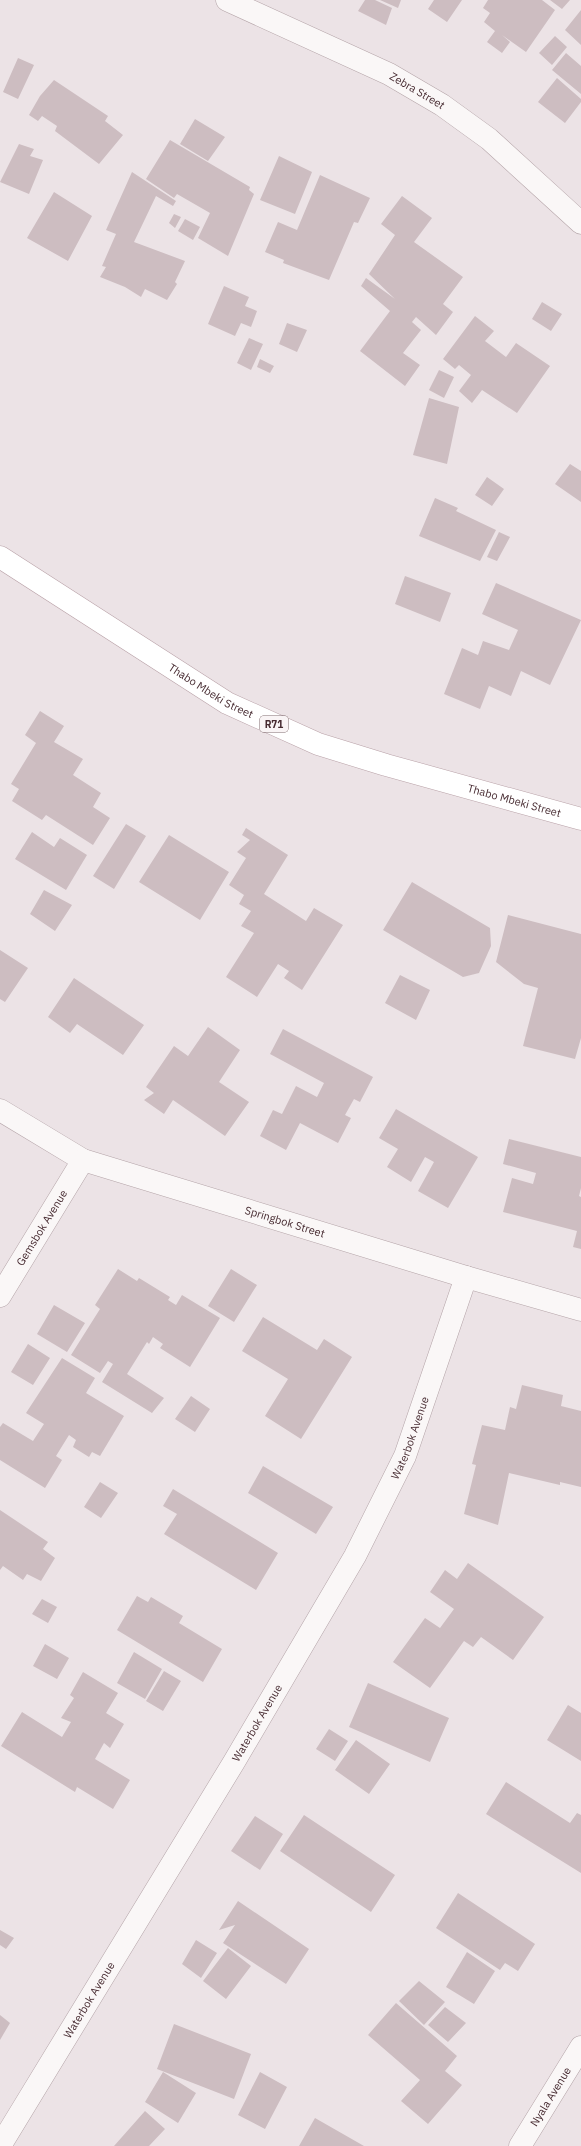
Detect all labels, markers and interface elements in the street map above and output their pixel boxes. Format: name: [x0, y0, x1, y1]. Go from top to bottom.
street label: Zebra Street: [387, 69, 448, 112]
street label: Thabo Mbeki Street: [166, 660, 256, 721]
road number: R71: [260, 716, 288, 732]
street label: Thabo Mbeki Street: [466, 781, 563, 820]
street label: Gemsbok Avenue: [13, 1187, 70, 1268]
street label: Springbok Street: [243, 1203, 327, 1241]
street label: Waterbok Avenue: [388, 1395, 432, 1482]
street label: Waterbok Avenue: [229, 1682, 285, 1764]
street label: Waterbok Avenue: [60, 1959, 118, 2041]
street label: Nyala Avenue: [527, 2064, 574, 2129]

